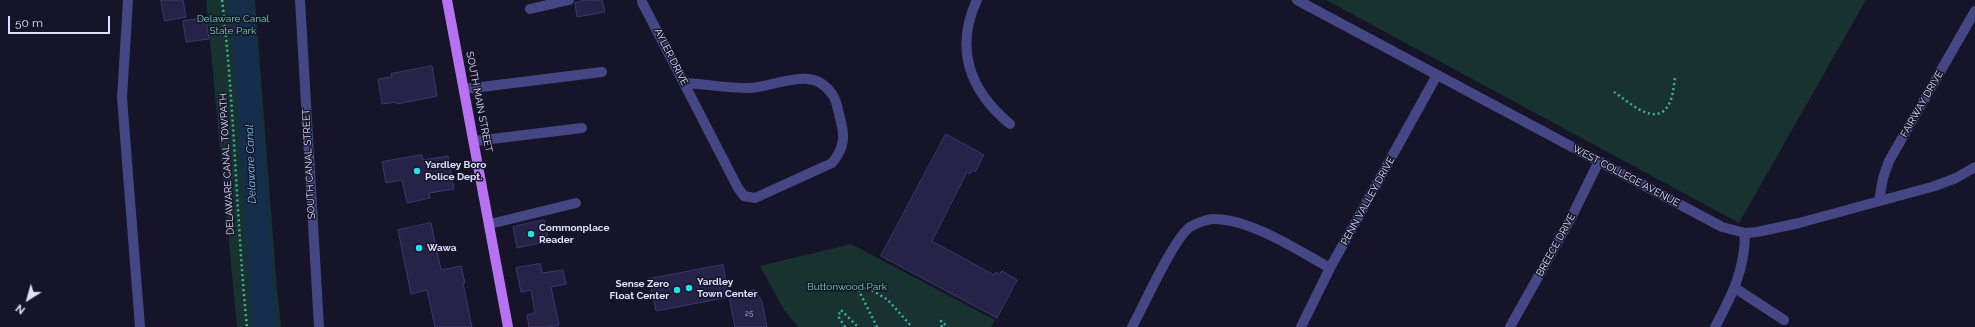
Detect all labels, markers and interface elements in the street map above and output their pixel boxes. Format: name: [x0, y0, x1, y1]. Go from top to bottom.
scale bar: [10, 8, 112, 34]
park label: Delaware Canal State Park: [197, 13, 269, 36]
text: 50 m: [15, 16, 43, 30]
street label: AYLER DRIVE: [651, 26, 691, 88]
street label: SOUTH MAIN STREET: [463, 51, 495, 153]
street label: FAIRWAY DRIVE: [1898, 69, 1946, 139]
street label: DELAWARE CANAL TOWPATH: [217, 93, 237, 235]
street label: SOUTH CANAL STREET: [300, 109, 318, 219]
water label: Delaware Canal: [243, 124, 259, 204]
street label: WEST COLLEGE AVENUE: [1571, 143, 1681, 209]
street label: PENN VALLEY DRIVE: [1339, 155, 1397, 247]
place label: Yardley Boro Police Dept.: [425, 159, 486, 182]
marker: Yardley Boro Police Dept.: [412, 166, 422, 176]
street label: BREECE DRIVE: [1534, 212, 1578, 278]
place label: Commonplace Reader: [539, 222, 609, 246]
marker: Commonplace Reader: [526, 229, 536, 239]
place label: Wawa: [427, 242, 456, 254]
marker: Wawa: [414, 243, 424, 253]
place label: Yardley Town Center: [697, 276, 757, 300]
place label: Sense Zero Float Center: [610, 278, 669, 302]
north arrow: [8, 279, 48, 319]
park label: Buttonwood Park: [807, 281, 887, 293]
marker: Yardley Town Center: [684, 283, 694, 293]
marker: Sense Zero Float Center: [672, 285, 682, 295]
text: N: [13, 301, 28, 317]
house number: 25: [745, 309, 753, 319]

